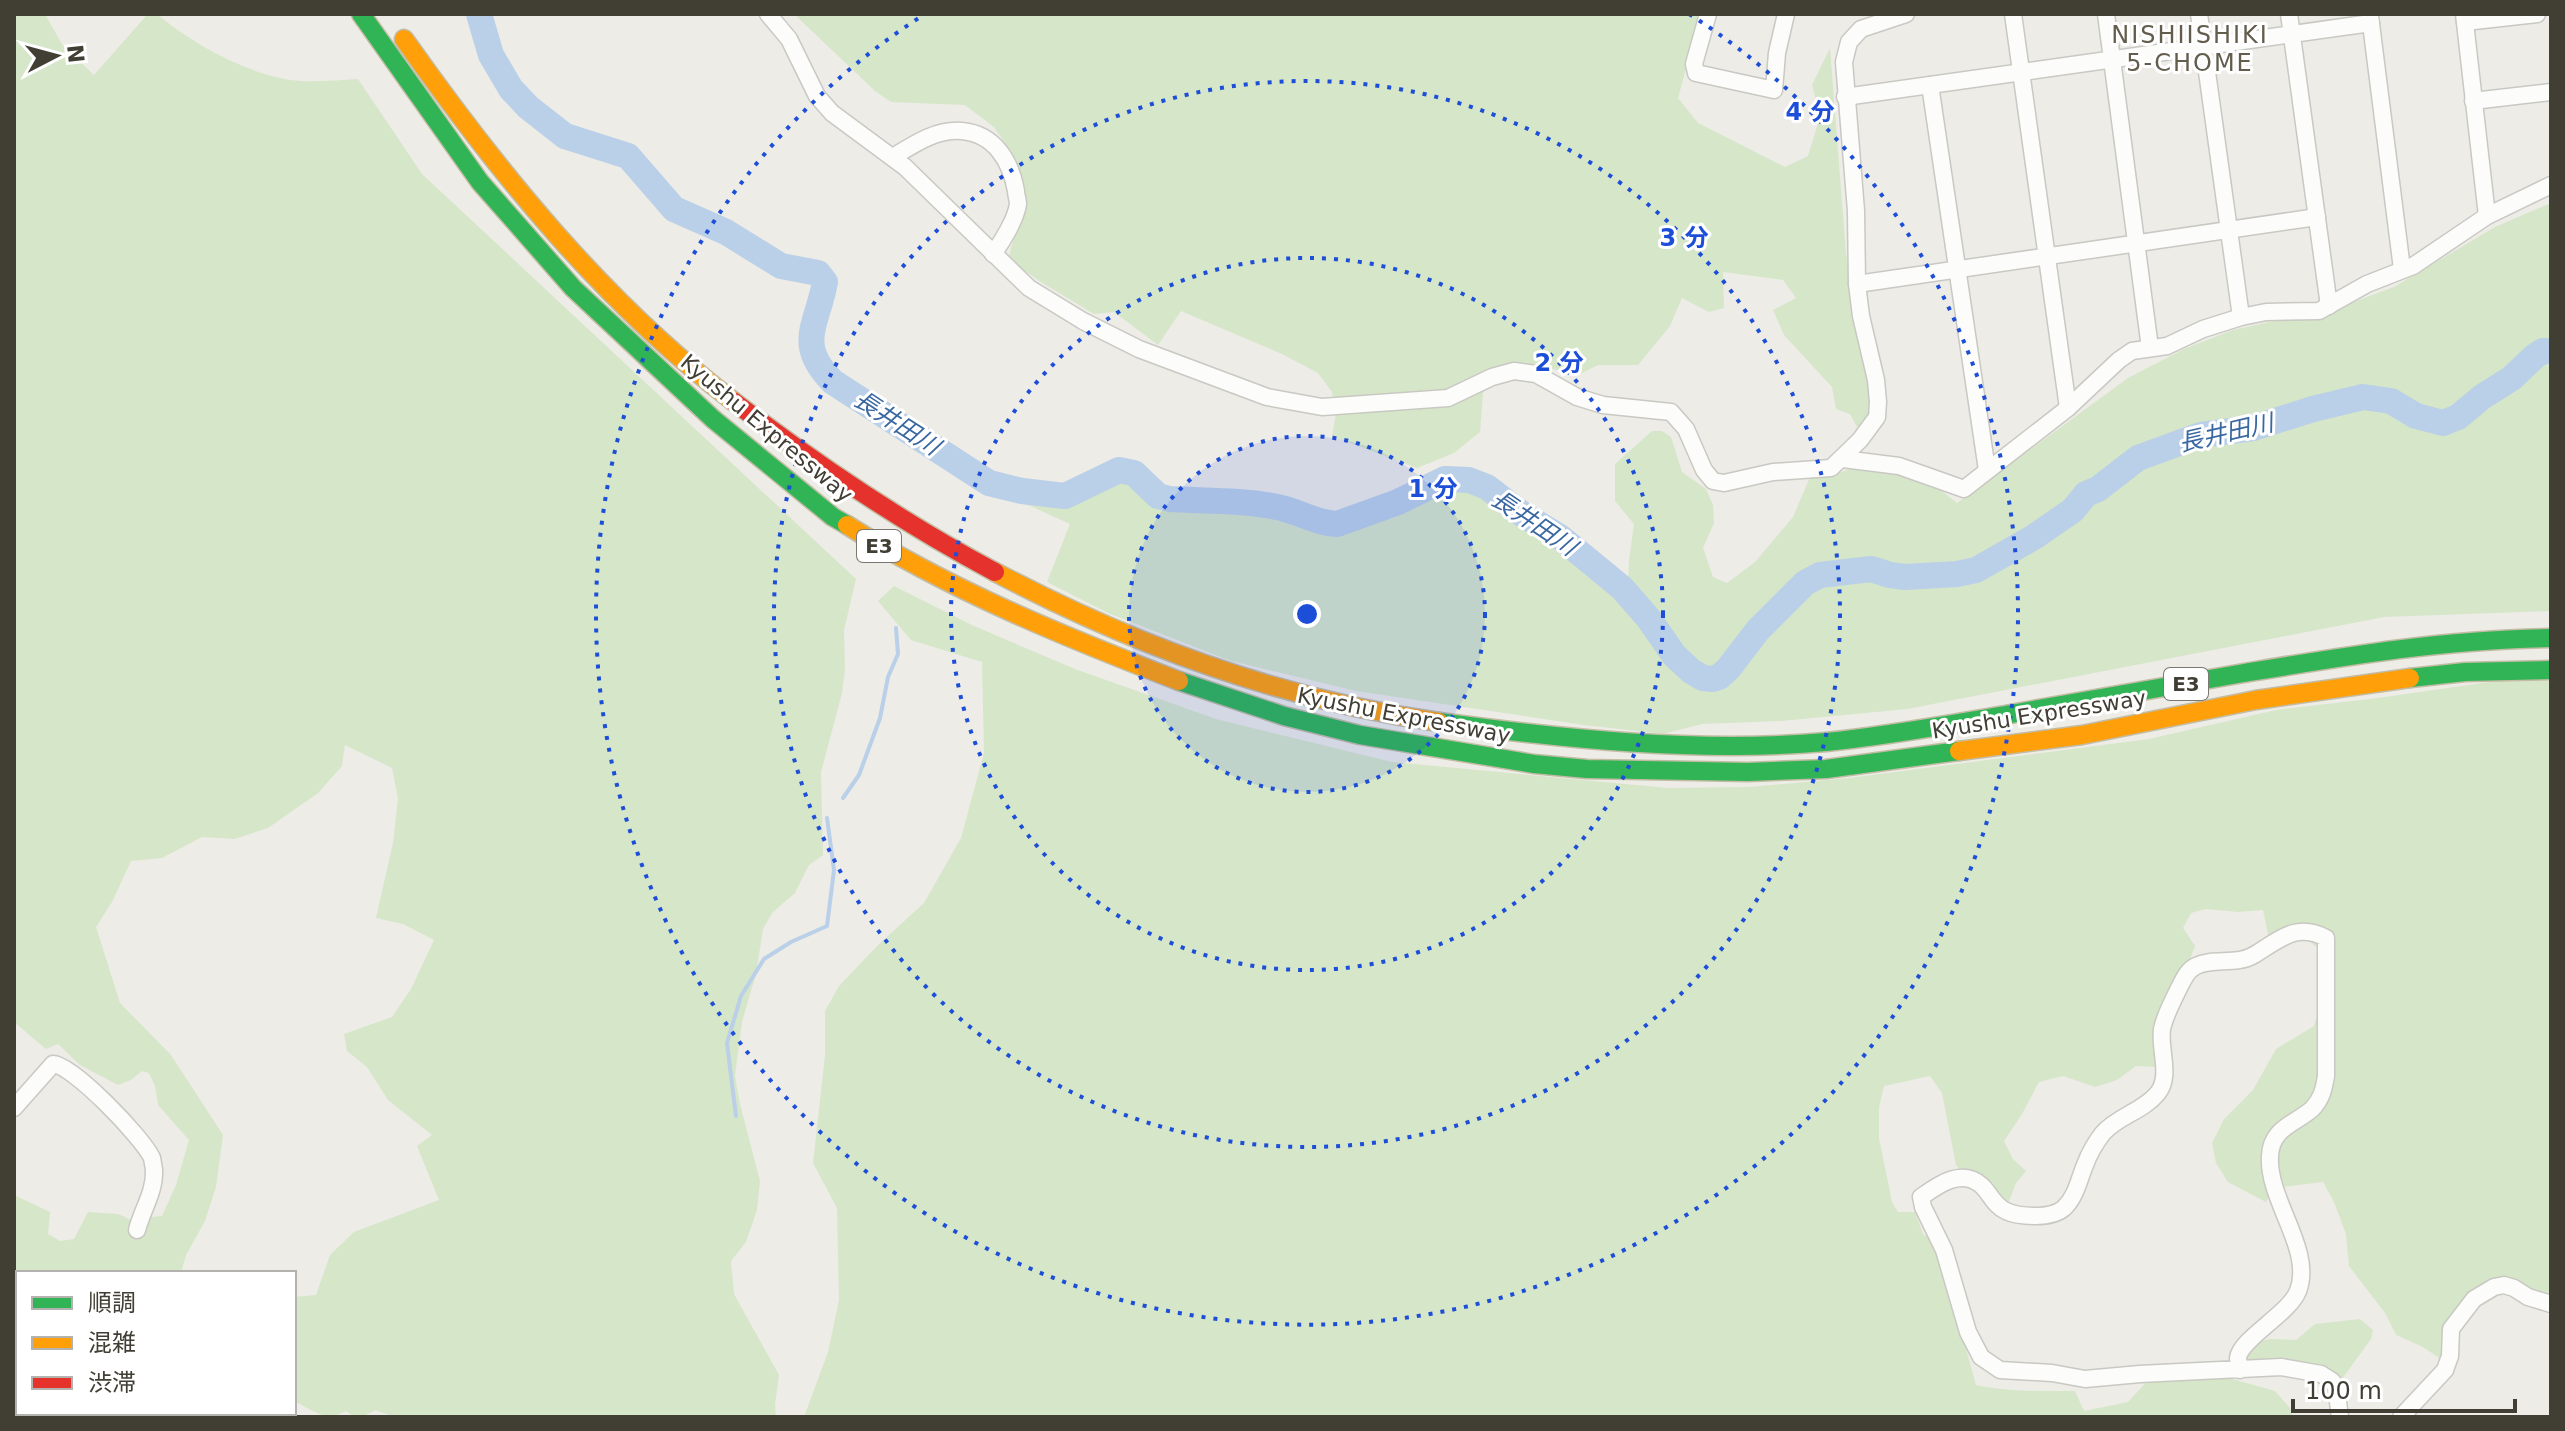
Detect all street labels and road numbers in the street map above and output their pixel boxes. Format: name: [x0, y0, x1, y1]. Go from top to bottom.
street label: Kyushu Expressway: [676, 349, 858, 508]
road number: E3: [857, 530, 901, 562]
road number: E3: [2164, 668, 2208, 700]
street label: Kyushu Expressway: [1295, 683, 1513, 748]
street label: Kyushu Expressway: [1930, 685, 2148, 744]

